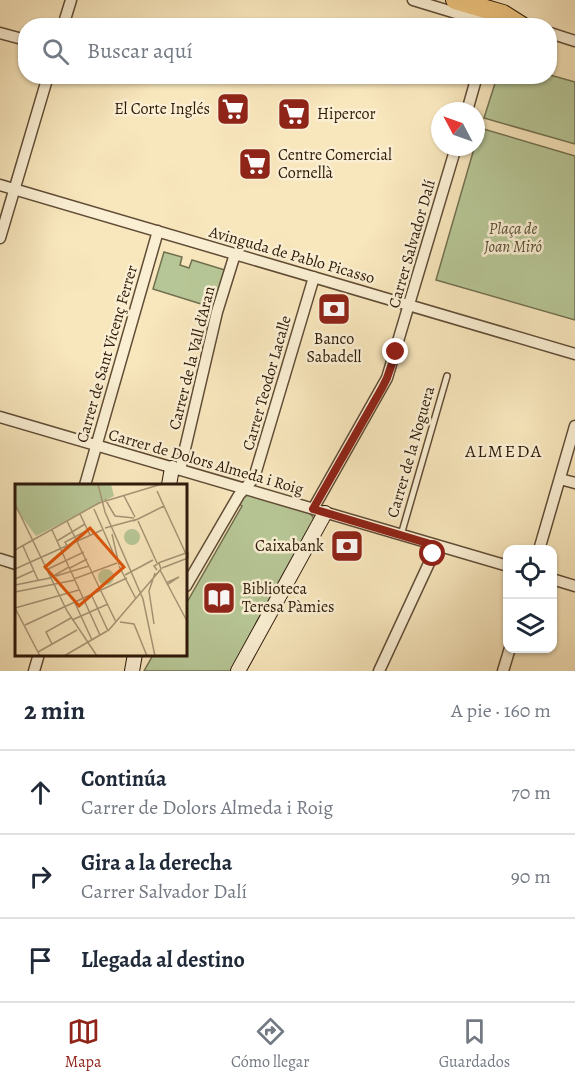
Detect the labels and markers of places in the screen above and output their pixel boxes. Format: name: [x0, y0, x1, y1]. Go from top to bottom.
supermarket icon: El Corte Inglés: [215, 91, 251, 127]
supermarket icon: Hipercor: [276, 96, 312, 132]
place label: El Corte Inglés: [114, 98, 210, 120]
place label: Hipercor: [317, 103, 376, 125]
place label: Centre Comercial Cornellà: [278, 144, 392, 184]
supermarket icon: Centre Comercial Cornellà: [237, 146, 273, 182]
bank icon: Banco Sabadell: [316, 291, 352, 327]
place label: Banco Sabadell: [307, 328, 361, 368]
bank icon: Caixabank: [329, 528, 365, 564]
place label: Caixabank: [255, 535, 324, 557]
place label: Biblioteca Teresa Pàmies: [242, 578, 335, 618]
library icon: Biblioteca Teresa Pàmies: [201, 580, 237, 616]

